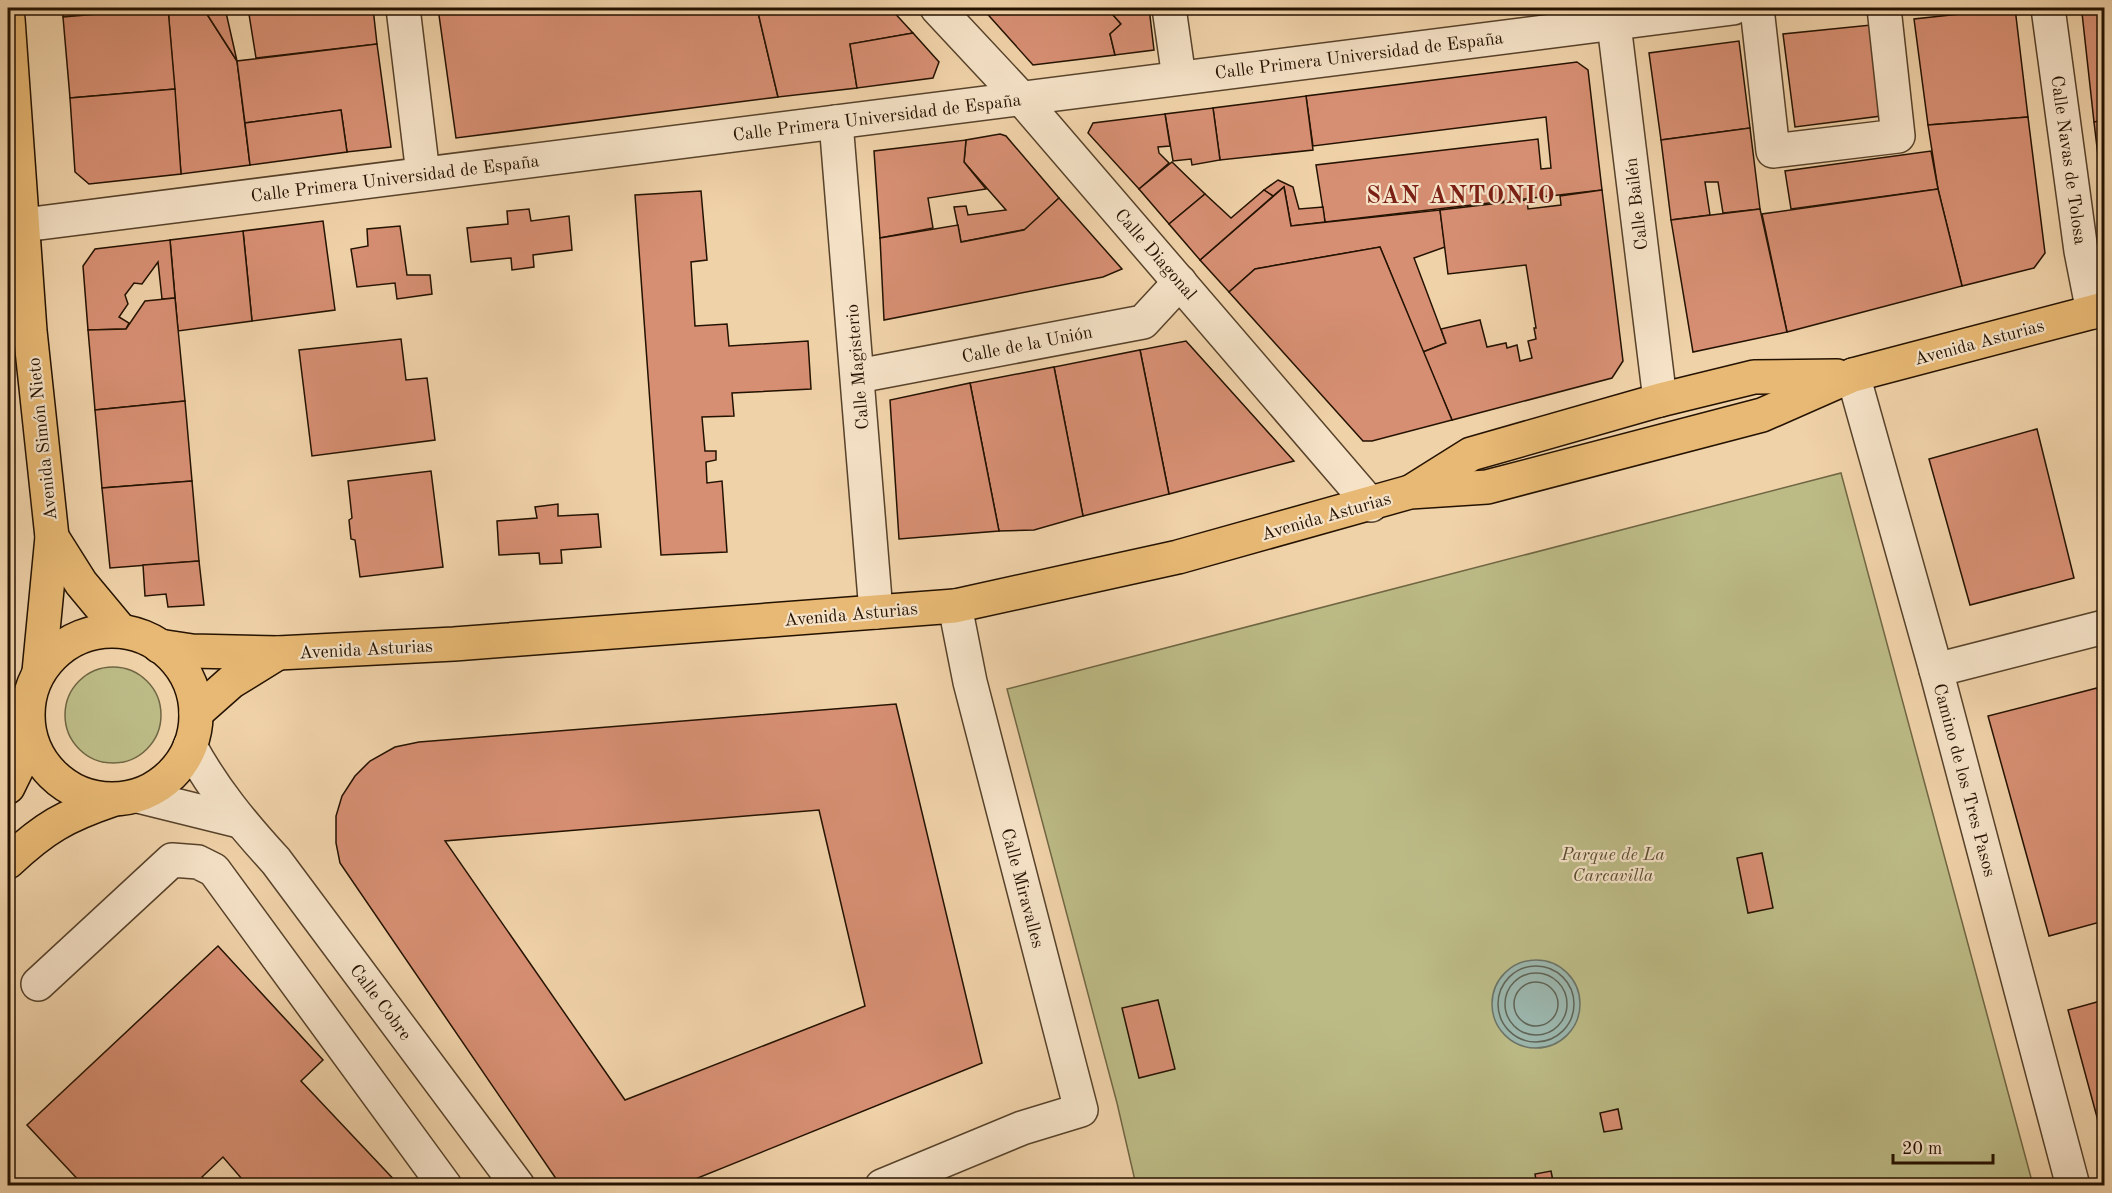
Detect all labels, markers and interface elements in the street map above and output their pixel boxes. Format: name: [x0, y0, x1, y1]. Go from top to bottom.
street label: Calle Primera Universidad de España: [1214, 29, 1504, 83]
street label: Calle Navas de Tolosa: [2047, 74, 2089, 246]
street label: Calle Primera Universidad de España: [732, 91, 1022, 145]
street label: Calle Primera Universidad de España: [250, 152, 540, 206]
street label: Calle Bailén: [1622, 156, 1652, 251]
district label: SAN ANTONIO: [1366, 185, 1556, 209]
street label: Calle Diagonal: [1111, 206, 1199, 304]
street label: Calle Magisterio: [844, 303, 872, 431]
street label: Avenida Asturias: [1912, 317, 2046, 369]
street label: Calle de la Unión: [960, 323, 1094, 366]
street label: Avenida Simón Nieto: [25, 356, 61, 521]
street label: Avenida Asturias: [1259, 490, 1393, 544]
street label: Avenida Asturias: [784, 600, 919, 630]
street label: Avenida Asturias: [299, 637, 434, 662]
street label: Camino de los Tres Pasos: [1930, 682, 1999, 879]
street label: Calle Miravalles: [997, 826, 1047, 950]
park label: Parque de La Carcavilla: [1560, 846, 1665, 885]
street label: Calle Cobre: [346, 961, 414, 1044]
scale bar: [1893, 1127, 1994, 1165]
text: 20 m: [1902, 1140, 1942, 1158]

